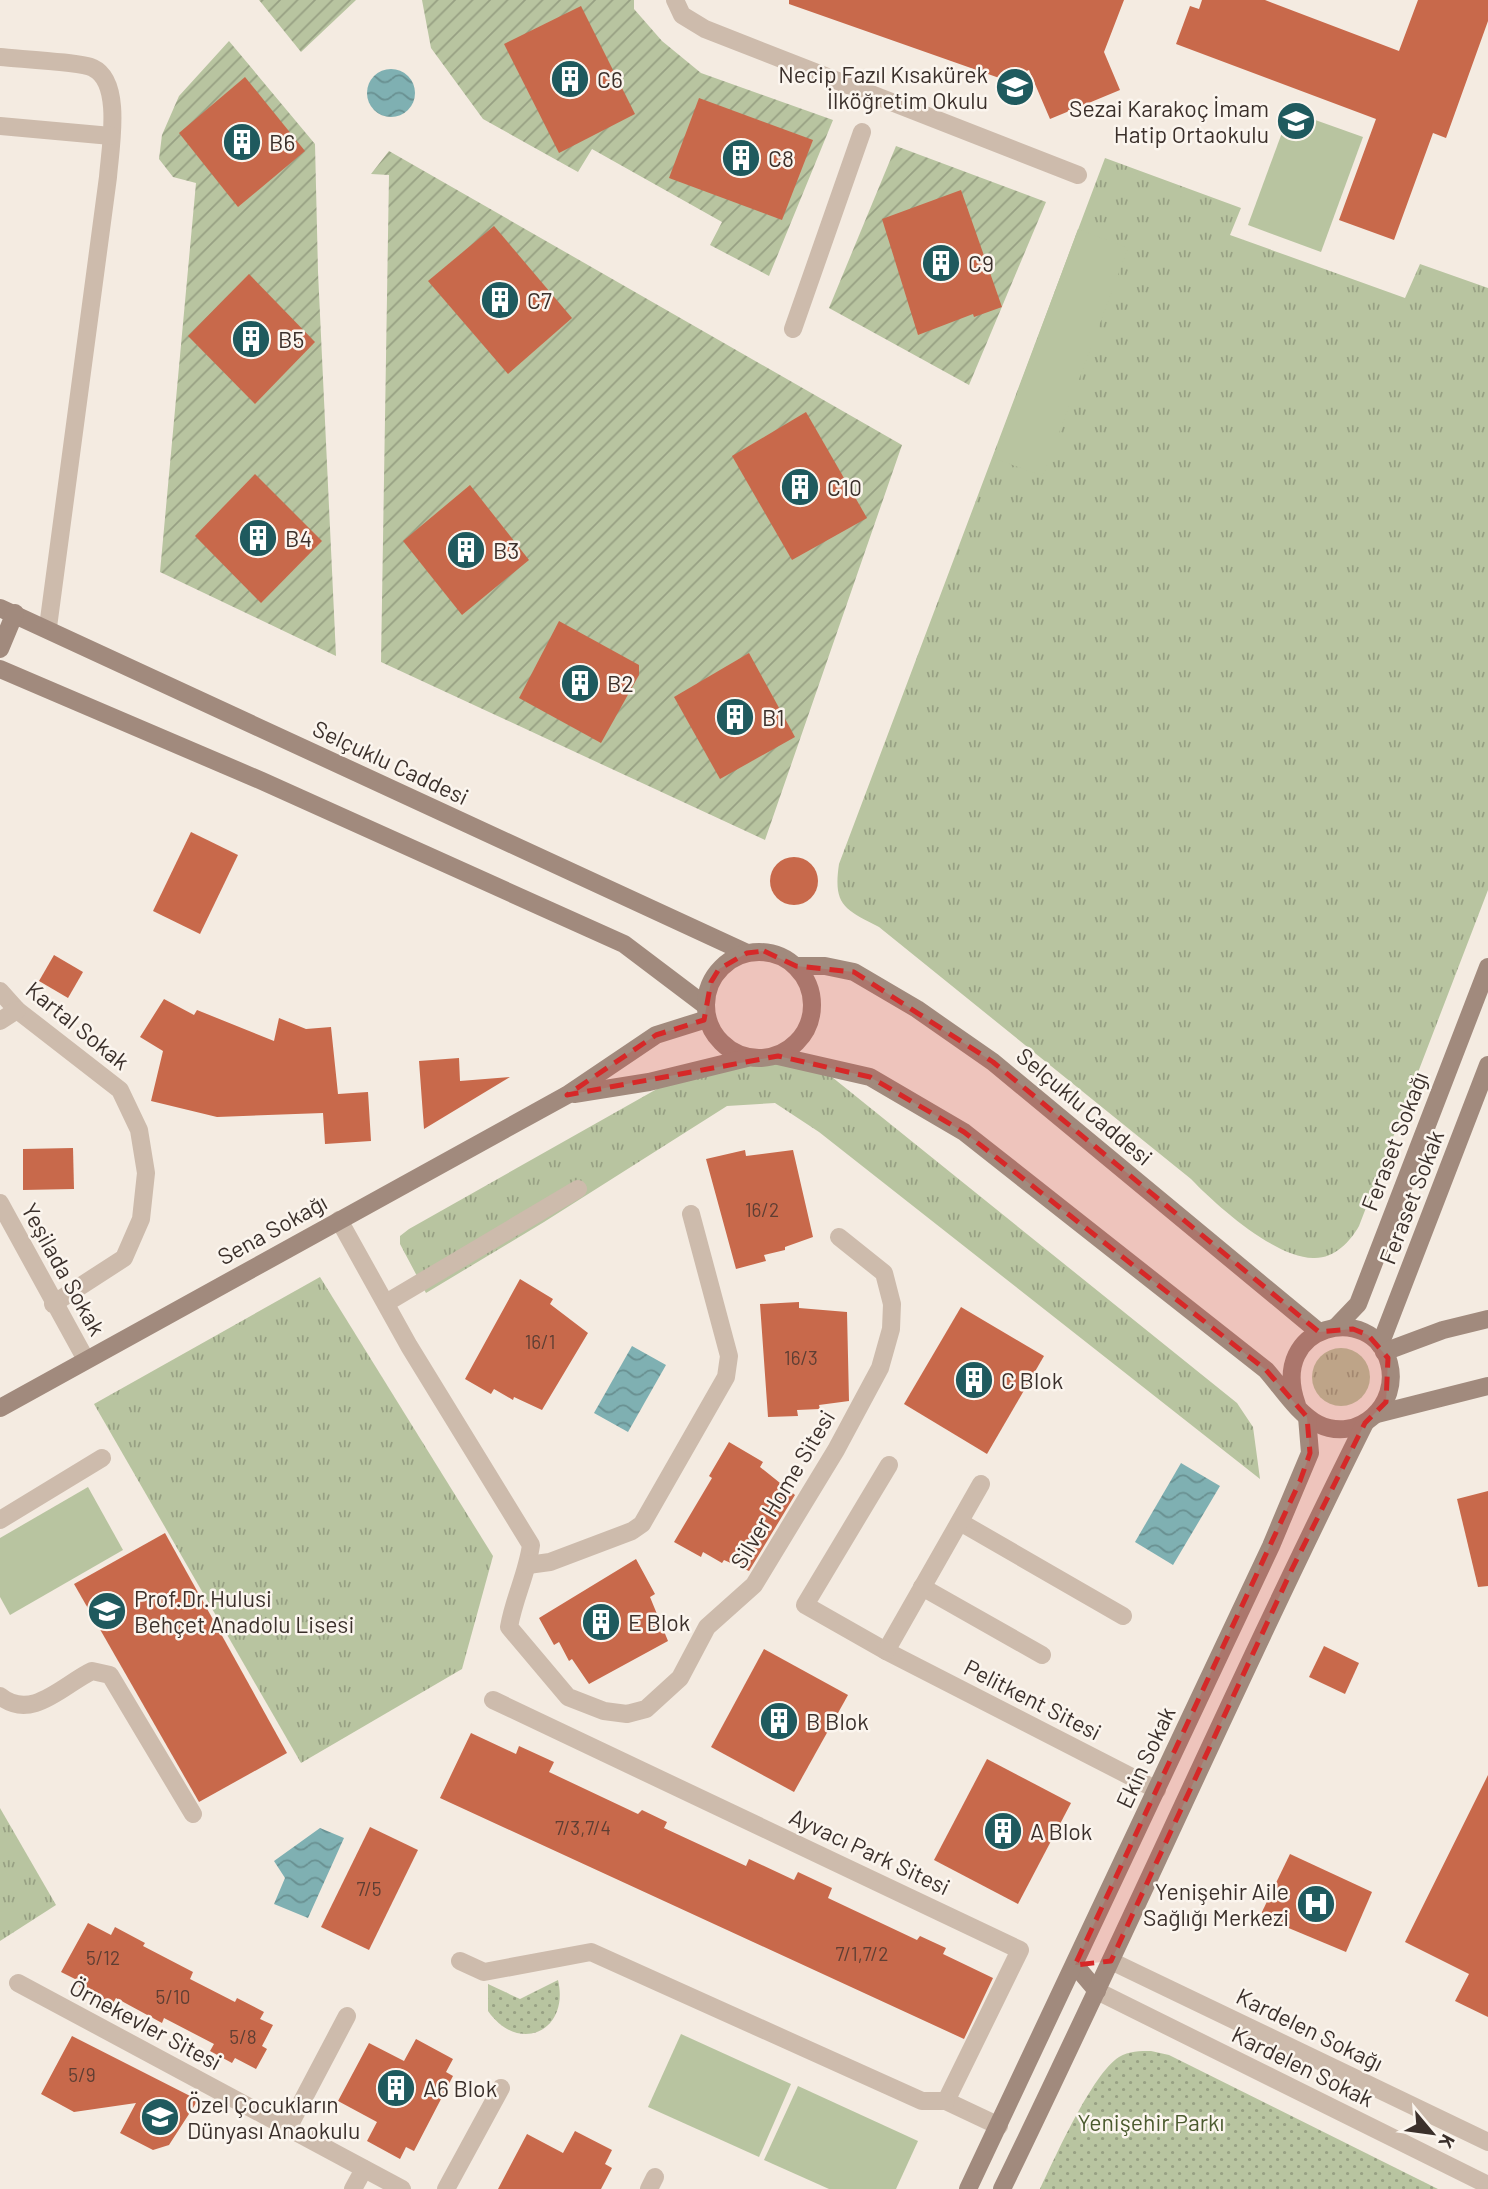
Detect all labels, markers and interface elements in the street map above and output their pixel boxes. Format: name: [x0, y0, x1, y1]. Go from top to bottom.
building icon: C6: [549, 58, 591, 100]
place label: Necip Fazıl Kısakürek İlköğretim Okulu: [778, 60, 988, 114]
place label: C6: [597, 65, 623, 93]
school or university icon: Necip Fazıl Kısakürek İlköğretim Okulu: [994, 66, 1036, 108]
place label: Sezai Karakoç İmam Hatip Ortaokulu: [1069, 94, 1269, 148]
school or university icon: Sezai Karakoç İmam Hatip Ortaokulu: [1275, 100, 1317, 142]
building icon: B6: [221, 121, 263, 163]
place label: B6: [269, 128, 295, 156]
building icon: C8: [720, 137, 762, 179]
place label: C8: [768, 144, 794, 172]
building icon: C9: [920, 242, 962, 284]
place label: C9: [968, 249, 994, 277]
building icon: C7: [479, 279, 521, 321]
place label: C7: [527, 286, 552, 314]
building icon: B5: [230, 318, 272, 360]
place label: B5: [278, 325, 304, 353]
building icon: C10: [779, 466, 821, 508]
place label: C10: [827, 473, 862, 501]
building icon: B4: [237, 517, 279, 559]
place label: B4: [285, 524, 312, 552]
building icon: B3: [445, 529, 487, 571]
place label: B3: [493, 536, 519, 564]
building icon: B2: [559, 662, 601, 704]
place label: B2: [607, 669, 634, 697]
building icon: B1: [714, 696, 756, 738]
place label: B1: [762, 703, 784, 731]
street label: Selçuklu Caddesi: [309, 714, 473, 810]
street label: Kartal Sokak: [21, 975, 135, 1075]
street label: Selçuklu Caddesi: [1011, 1041, 1159, 1171]
street label: Feraset Sokağı: [1355, 1067, 1433, 1215]
street label: Feraset Sokak: [1373, 1126, 1449, 1268]
street label: Sena Sokağı: [212, 1188, 332, 1270]
street label: Yeşilada Sokak: [16, 1198, 112, 1340]
house number: 16/2: [745, 1198, 779, 1221]
house number: 16/1: [525, 1330, 555, 1353]
house number: 16/3: [784, 1346, 818, 1369]
building icon: C Blok: [953, 1359, 995, 1401]
place label: C Blok: [1001, 1366, 1063, 1394]
street label: Silver Home Sitesi: [724, 1405, 840, 1573]
place label: Prof.Dr.Hulusi Behçet Anadolu Lisesi: [134, 1584, 354, 1638]
school or university icon: Prof.Dr.Hulusi Behçet Anadolu Lisesi: [86, 1590, 128, 1632]
building icon: E Blok: [580, 1601, 622, 1643]
place label: E Blok: [628, 1608, 690, 1636]
street label: Pelitkent Sitesi: [960, 1652, 1106, 1746]
building icon: B Blok: [758, 1700, 800, 1742]
street label: Ekin Sokak: [1109, 1702, 1181, 1812]
place label: B Blok: [806, 1707, 869, 1735]
street label: Ayvacı Park Sitesi: [785, 1802, 955, 1900]
building icon: A Blok: [982, 1810, 1024, 1852]
house number: 7/3,7/4: [555, 1816, 611, 1839]
place label: A Blok: [1030, 1817, 1092, 1845]
house number: 7/5: [356, 1877, 382, 1900]
place label: Yenişehir Aile Sağlığı Merkezi: [1143, 1877, 1289, 1931]
hospital icon: Yenişehir Aile Sağlığı Merkezi: [1295, 1883, 1337, 1925]
house number: 7/1,7/2: [836, 1942, 888, 1965]
house number: 5/12: [86, 1946, 120, 1969]
street label: Örnekevler Sitesi: [65, 1972, 227, 2076]
street label: Kardelen Sokağı: [1232, 1981, 1388, 2077]
house number: 5/10: [156, 1985, 190, 2008]
street label: Kardelen Sokak: [1228, 2020, 1378, 2112]
house number: 5/8: [229, 2025, 257, 2048]
house number: 5/9: [68, 2063, 96, 2086]
building icon: A6 Blok: [375, 2067, 417, 2109]
place label: A6 Blok: [423, 2074, 497, 2102]
place label: Özel Çocukların Dünyası Anaokulu: [187, 2090, 360, 2144]
school or university icon: Özel Çocukların Dünyası Anaokulu: [139, 2096, 181, 2138]
north arrow: [1397, 2098, 1467, 2168]
park label: Yenişehir Parkı: [1078, 2108, 1224, 2136]
text: K: [1434, 2131, 1460, 2152]

